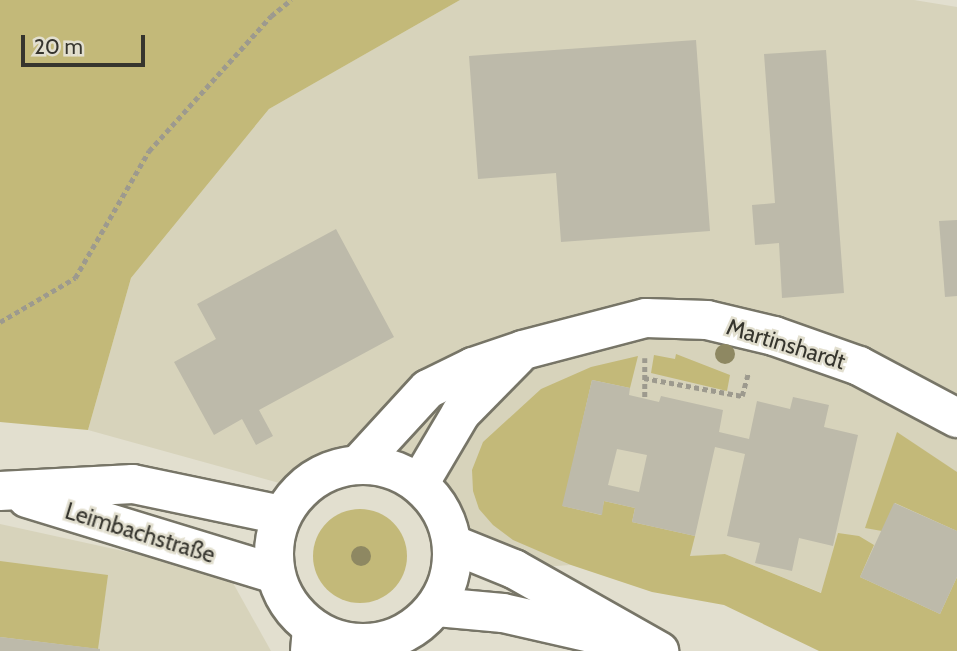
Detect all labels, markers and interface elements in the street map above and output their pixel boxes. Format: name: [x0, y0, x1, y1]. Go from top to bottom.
scale bar: [24, 21, 149, 65]
text: 20 m: [34, 34, 83, 59]
street label: Martinshardt: [723, 313, 849, 375]
street label: Leimbachstraße: [62, 497, 218, 569]

